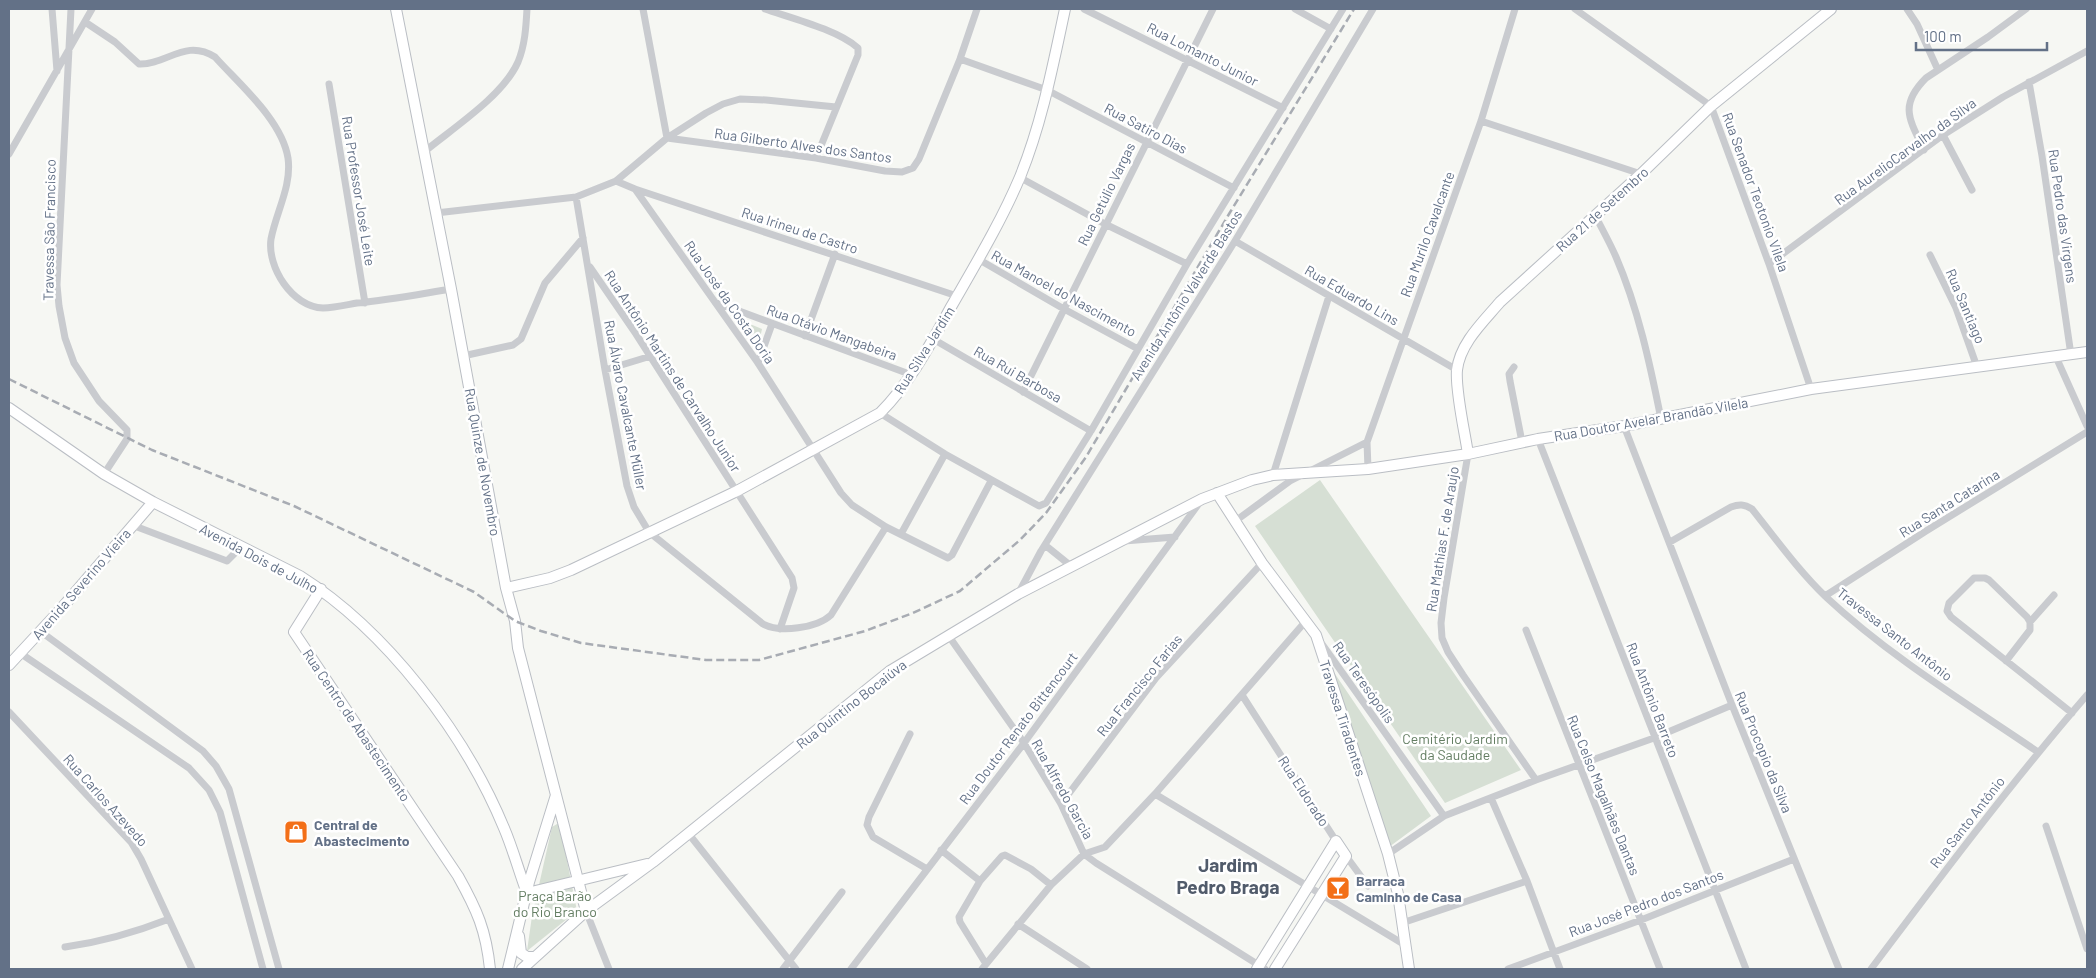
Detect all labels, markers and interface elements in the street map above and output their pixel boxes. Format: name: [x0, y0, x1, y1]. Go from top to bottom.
street label: Rua Lomanto Junior: [1145, 19, 1261, 89]
scale bar: [1916, 20, 2047, 52]
text: 100 m: [1924, 27, 1962, 45]
street label: Rua AurelioCarvalho da Silva: [1831, 94, 1979, 208]
street label: Rua Satiro Dias: [1102, 99, 1191, 157]
street label: Rua Senador Teotonio Vilela: [1719, 110, 1793, 274]
street label: Rua Professor José Leite: [339, 115, 379, 267]
street label: Rua Gilberto Alves dos Santos: [713, 124, 893, 166]
street label: Rua Getúlio Vargas: [1074, 139, 1138, 248]
street label: Rua Pedro das Virgens: [2045, 148, 2081, 284]
street label: Travessa São Francisco: [39, 159, 59, 301]
street label: Rua 21 de Setembro: [1552, 163, 1652, 255]
street label: Rua Murilo Cavalcante: [1396, 169, 1458, 299]
street label: Rua Irineu de Castro: [740, 203, 860, 257]
street label: Avenida Antônio Valverde Bastos: [1127, 207, 1246, 383]
street label: Rua José da Costa Doria: [681, 237, 779, 367]
street label: Rua Manoel do Nascimento: [989, 246, 1139, 340]
street label: Rua Eduardo Lins: [1302, 261, 1402, 329]
street label: Rua Santiago: [1943, 266, 1989, 346]
street label: Rua Antônio Martins de Carvalho Junior: [601, 267, 745, 475]
street label: Rua Otávio Mangabeira: [764, 300, 900, 364]
street label: Rua Silva Jardim: [890, 303, 958, 397]
street label: Rua Álvaro Cavalcante Müller: [601, 319, 651, 491]
street label: Rua Rui Barbosa: [971, 342, 1065, 406]
street label: Rua Quinze de Novembro: [462, 387, 504, 537]
street label: Rua Doutor Avelar Brandão Vilela: [1553, 394, 1749, 444]
street label: Rua Mathias F. de Araujo: [1422, 465, 1462, 613]
street label: Rua Santa Catarina: [1896, 465, 2002, 541]
street label: Avenida Dois de Julho: [197, 520, 321, 596]
street label: Avenida Severino Vieira: [28, 525, 134, 643]
street label: Travessa Santo Antônio: [1834, 584, 1956, 684]
street label: Rua Francisco Farias: [1093, 631, 1185, 739]
street label: Rua Teresópolis: [1330, 638, 1399, 726]
street label: Rua Antônio Barreto: [1623, 640, 1683, 760]
street label: Rua Centro de Abastecimento: [300, 646, 414, 804]
street label: Rua Doutor Renato Bittencourt: [955, 649, 1081, 807]
street label: Rua Quintino Bocaiúva: [793, 656, 909, 752]
street label: Travessa Tiradentes: [1316, 658, 1370, 779]
street label: Rua Procopio da Silva: [1732, 689, 1796, 815]
street label: Rua Celso Magalhães Dantas: [1564, 712, 1644, 878]
park label: Cemitério Jardim da Saudade: [1402, 730, 1508, 763]
street label: Rua Alfredo Garcia: [1028, 736, 1098, 842]
street label: Rua Carlos Azevedo: [60, 750, 152, 850]
street label: Rua Eldorado: [1275, 753, 1333, 829]
street label: Rua Santo Antônio: [1926, 773, 2008, 871]
place label: Central de Abastecimento: [314, 816, 410, 849]
shop icon: Central de Abastecimento: [283, 819, 309, 845]
district label: Jardim Pedro Braga: [1177, 853, 1279, 898]
street label: Rua José Pedro dos Santos: [1566, 866, 1726, 940]
place label: Barraca Caminho de Casa: [1356, 872, 1462, 905]
bar icon: Barraca Caminho de Casa: [1325, 875, 1351, 901]
park label: Praça Barão do Rio Branco: [513, 887, 597, 920]

